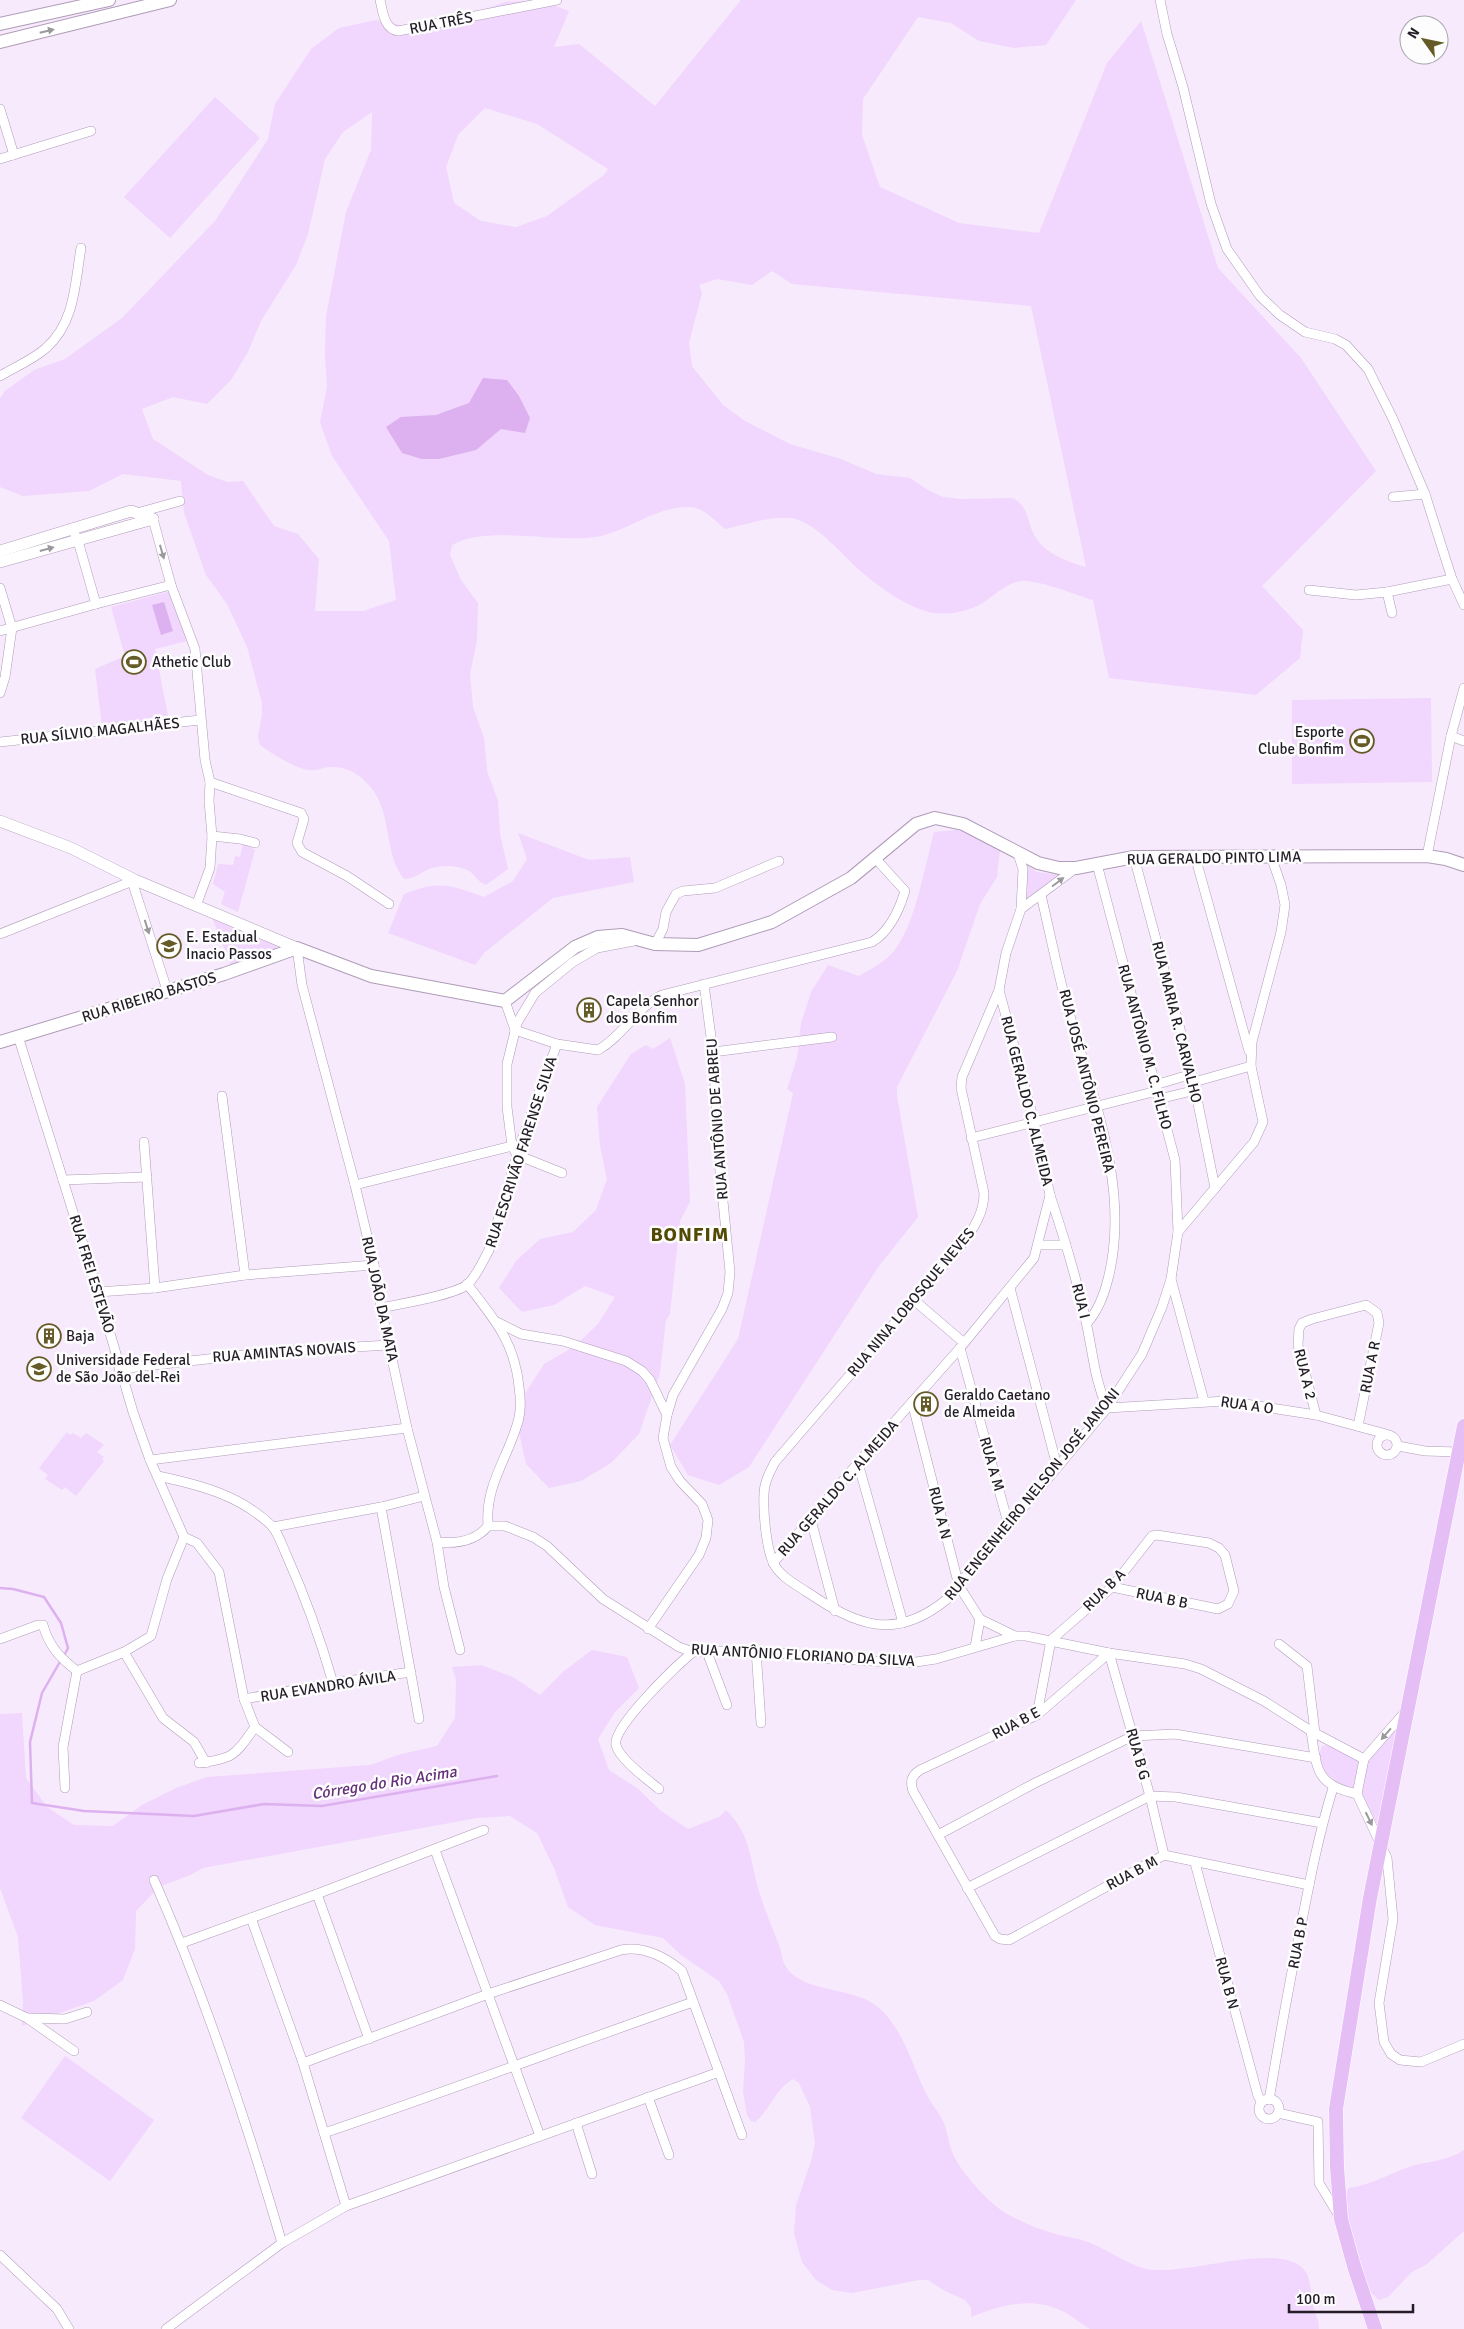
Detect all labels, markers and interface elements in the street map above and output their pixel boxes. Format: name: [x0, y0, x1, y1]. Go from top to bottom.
street label: RUA TRÊS: [408, 8, 474, 38]
north arrow: [1399, 15, 1449, 65]
text: N: [1404, 24, 1423, 42]
one-way arrow: [40, 27, 55, 35]
one-way arrow: [39, 545, 55, 553]
one-way arrow: [158, 545, 166, 560]
sports icon: Athetic Club: [121, 649, 147, 675]
place label: Athetic Club: [152, 653, 231, 671]
street label: RUA SÍLVIO MAGALHÃES: [19, 713, 181, 748]
place label: Esporte Clube Bonfim: [1258, 723, 1344, 758]
sports icon: Esporte Clube Bonfim: [1349, 728, 1375, 754]
street label: RUA GERALDO PINTO LIMA: [1127, 847, 1301, 869]
one-way arrow: [1051, 877, 1064, 888]
one-way arrow: [143, 920, 151, 935]
place label: E. Estadual Inacio Passos: [186, 928, 272, 963]
school or university icon: E. Estadual Inacio Passos: [156, 933, 182, 959]
street label: RUA MARIA R. CARVALHO: [1148, 939, 1206, 1105]
street label: RUA ANTÔNIO M. C. FILHO: [1114, 962, 1177, 1132]
street label: RUA RIBEIRO BASTOS: [80, 968, 218, 1026]
street label: RUA JOSÉ ANTÔNIO PEREIRA: [1055, 987, 1120, 1175]
place label: Capela Senhor dos Bonfim: [606, 992, 699, 1027]
building icon: Capela Senhor dos Bonfim: [576, 997, 602, 1023]
street label: RUA GERALDO C. ALMEIDA: [997, 1014, 1057, 1188]
street label: RUA ANTÔNIO DE ABREU: [701, 1037, 732, 1201]
street label: RUA ESCRIVÃO FARENSE SILVA: [481, 1054, 561, 1250]
street label: RUA FREI ESTEVÃO: [65, 1212, 120, 1336]
district label: BONFIM: [650, 1222, 730, 1247]
street label: RUA NINA LOBOSQUE NEVES: [844, 1224, 978, 1380]
street label: RUA JOÃO DA MATA: [358, 1235, 403, 1363]
street label: RUA I: [1068, 1282, 1094, 1320]
building icon: Baja: [36, 1323, 62, 1349]
place label: Baja: [66, 1327, 94, 1345]
street label: RUA AMINTAS NOVAIS: [212, 1338, 356, 1366]
street label: RUA A R: [1356, 1340, 1384, 1394]
street label: RUA A 2: [1290, 1347, 1320, 1401]
place label: Universidade Federal de São João del-Rei: [56, 1351, 190, 1386]
school or university icon: Universidade Federal de São João del-Rei: [26, 1356, 52, 1382]
street label: RUA ENGENHEIRO NELSON JOSÉ JANONI: [940, 1384, 1123, 1604]
place label: Geraldo Caetano de Almeida: [944, 1386, 1051, 1421]
building icon: Geraldo Caetano de Almeida: [913, 1391, 939, 1417]
street label: RUA A O: [1219, 1392, 1275, 1418]
street label: RUA GERALDO C. ALMEIDA: [774, 1416, 902, 1560]
street label: RUA A M: [976, 1435, 1008, 1493]
street label: RUA A N: [925, 1485, 955, 1541]
street label: RUA B A: [1079, 1565, 1129, 1615]
street label: RUA B B: [1134, 1584, 1190, 1612]
street label: RUA ANTÔNIO FLORIANO DA SILVA: [691, 1639, 915, 1670]
street label: RUA EVANDRO ÁVILA: [259, 1665, 397, 1706]
street label: RUA B E: [989, 1703, 1043, 1743]
street label: RUA B G: [1122, 1726, 1154, 1782]
one-way arrow: [1380, 1728, 1391, 1741]
water label: Córrego do Rio Acima: [310, 1762, 459, 1804]
one-way arrow: [1365, 1811, 1373, 1826]
street label: RUA B M: [1103, 1852, 1161, 1894]
street label: RUA B P: [1284, 1916, 1312, 1970]
street label: RUA B N: [1211, 1955, 1243, 2011]
scale bar: [1289, 2282, 1413, 2314]
text: 100 m: [1296, 2290, 1336, 2308]

